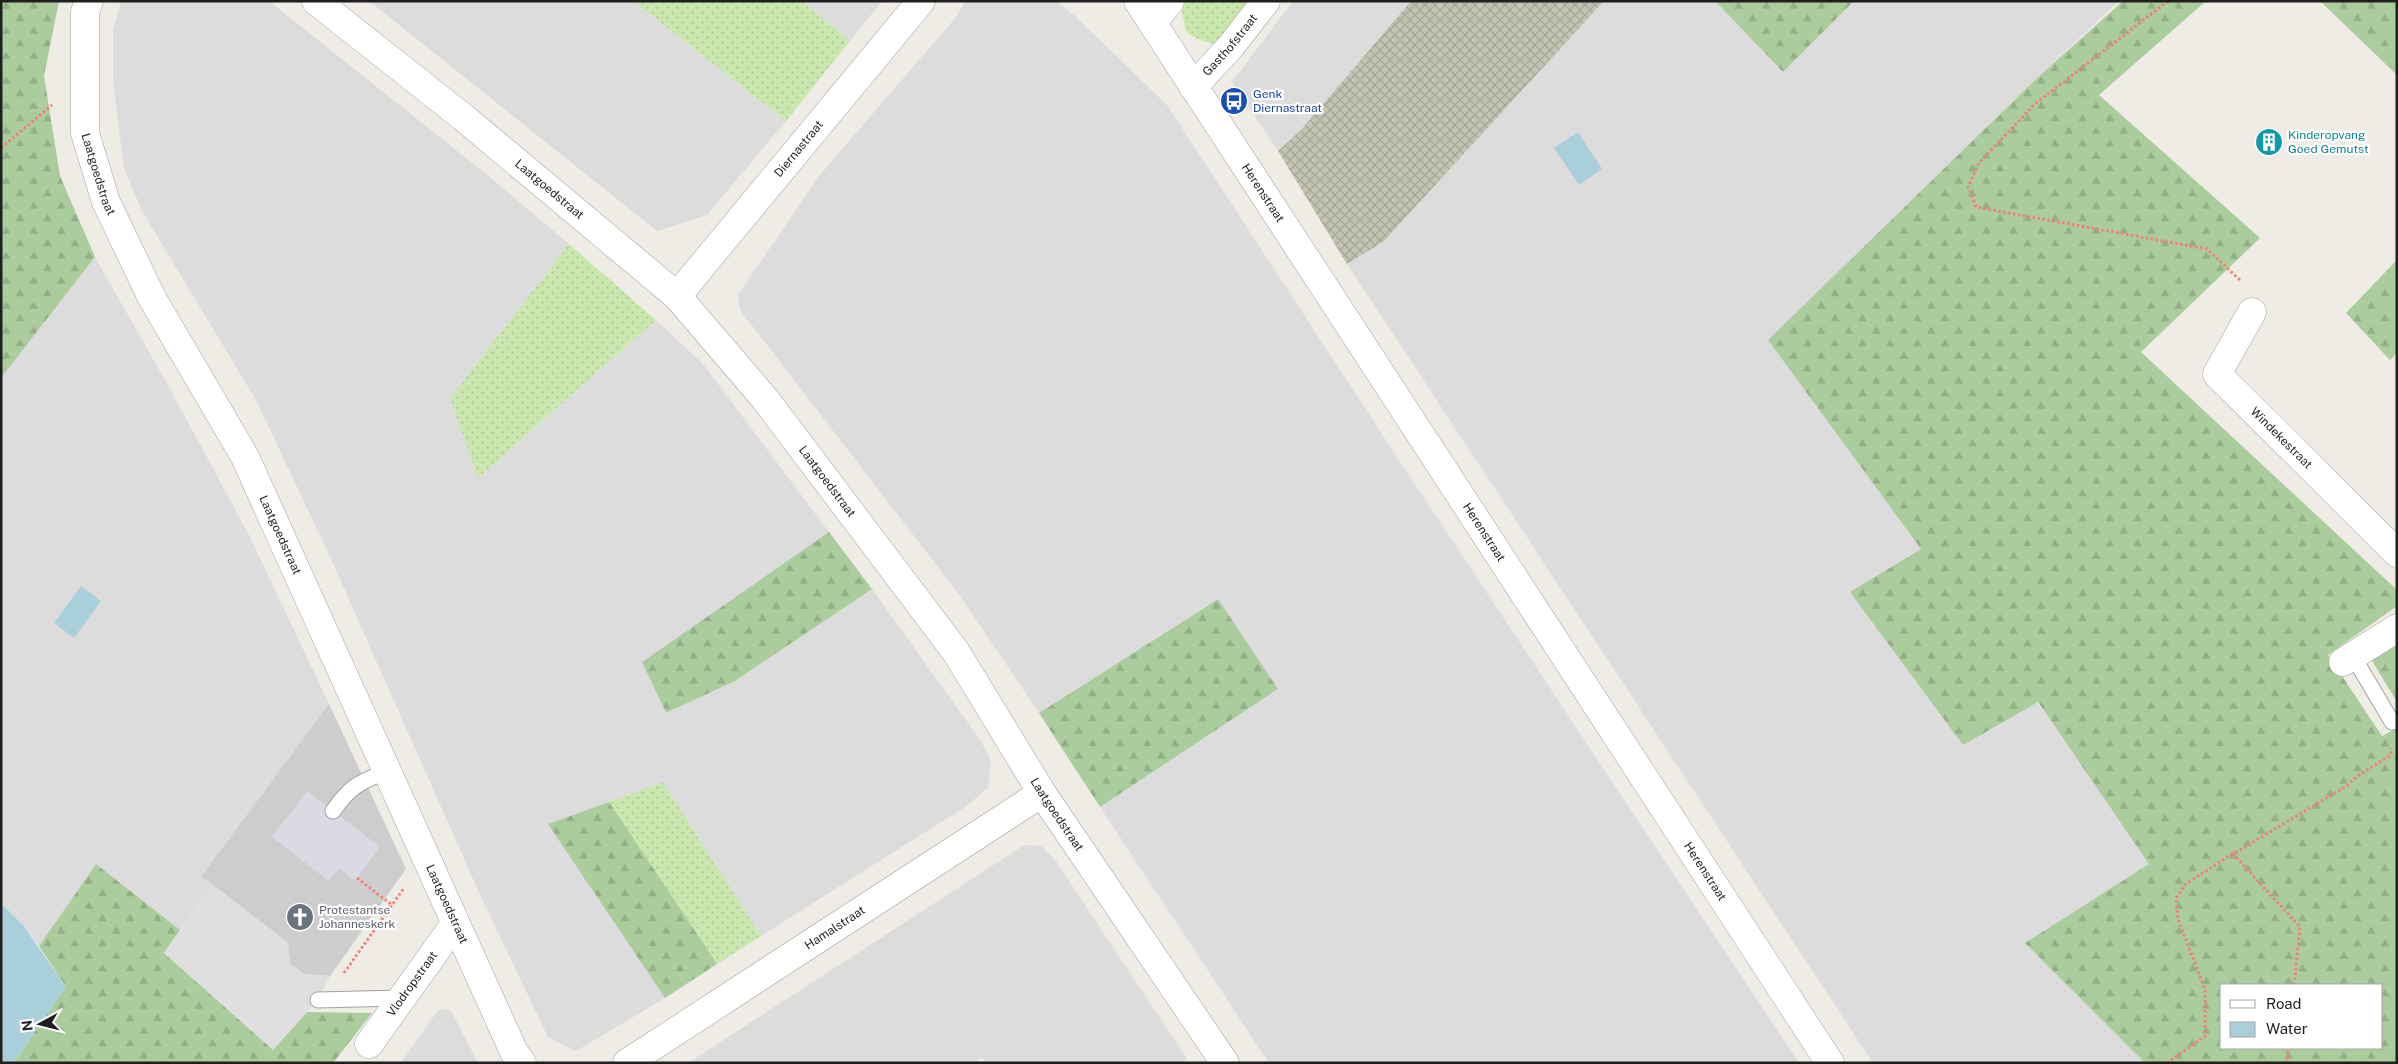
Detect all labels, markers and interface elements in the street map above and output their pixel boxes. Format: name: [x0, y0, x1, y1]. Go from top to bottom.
street label: Gasthofstraat: [1200, 11, 1260, 79]
bus stop icon: Genk Diernastraat: [1219, 86, 1249, 116]
place label: Genk Diernastraat: [1253, 87, 1322, 115]
street label: Diernastraat: [771, 117, 826, 180]
building icon: Kinderopvang Goed Gemutst: [2254, 127, 2284, 157]
place label: Kinderopvang Goed Gemutst: [2288, 128, 2369, 156]
street label: Laatgoedstraat: [78, 132, 118, 218]
street label: Laatgoedstraat: [512, 157, 587, 222]
street label: Herenstraat: [1239, 161, 1287, 225]
street label: Windekestraat: [2248, 404, 2315, 472]
street label: Laatgoedstraat: [796, 443, 859, 520]
street label: Laatgoedstraat: [256, 493, 304, 577]
street label: Herenstraat: [1460, 500, 1508, 564]
street label: Laatgoedstraat: [1027, 775, 1087, 854]
street label: Herenstraat: [1681, 840, 1730, 904]
street label: Laatgoedstraat: [423, 862, 471, 946]
church icon: Protestantse Johanneskerk: [285, 902, 315, 932]
place label: Protestantse Johanneskerk: [319, 903, 396, 931]
street label: Hamalstraat: [802, 903, 868, 952]
street label: Vlodropstraat: [384, 948, 440, 1019]
legend: [2220, 984, 2383, 1049]
text: Road: [2266, 995, 2302, 1012]
north arrow: [15, 999, 65, 1049]
text: N: [18, 1019, 36, 1032]
text: Water: [2266, 1020, 2308, 1037]

